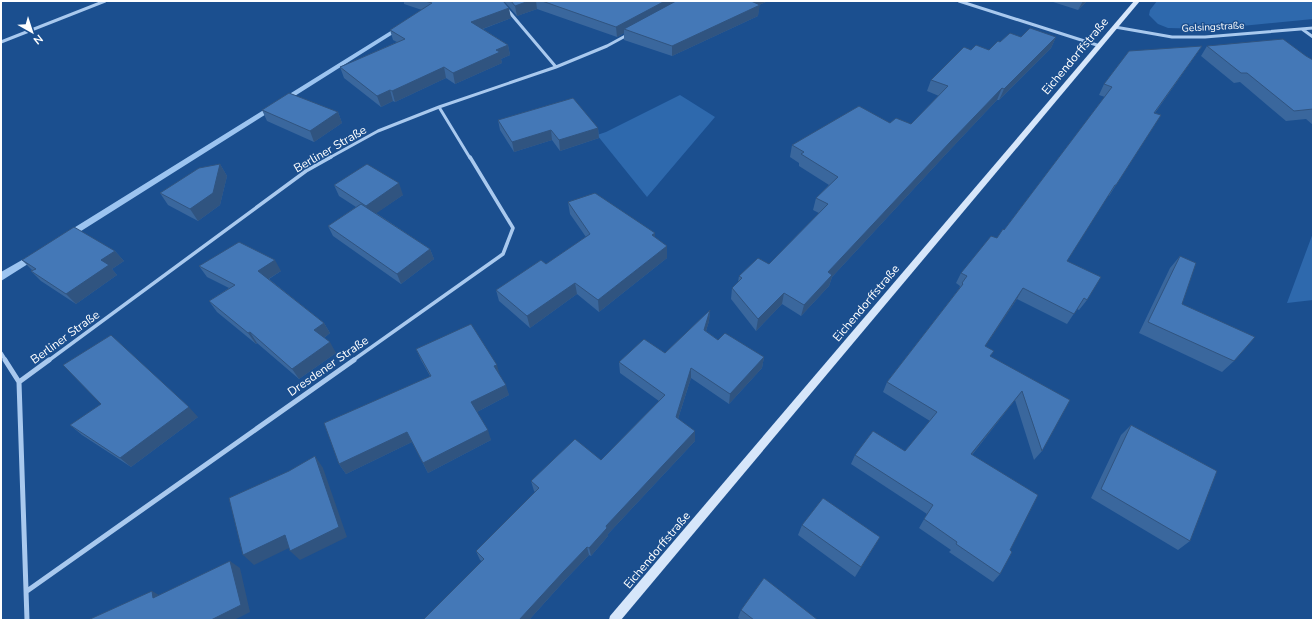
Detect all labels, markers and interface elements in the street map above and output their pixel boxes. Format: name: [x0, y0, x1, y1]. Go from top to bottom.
north arrow: [12, 12, 52, 52]
street label: Eichendorffstraße: [1038, 14, 1112, 98]
street label: Gelsingstraße: [1181, 18, 1245, 36]
text: N: [30, 31, 46, 48]
street label: Berliner Straße: [291, 122, 369, 176]
street label: Eichendorffstraße: [829, 261, 903, 345]
street label: Berliner Straße: [27, 307, 103, 367]
street label: Dresdener Straße: [284, 332, 372, 400]
street label: Eichendorffstraße: [620, 508, 694, 592]

